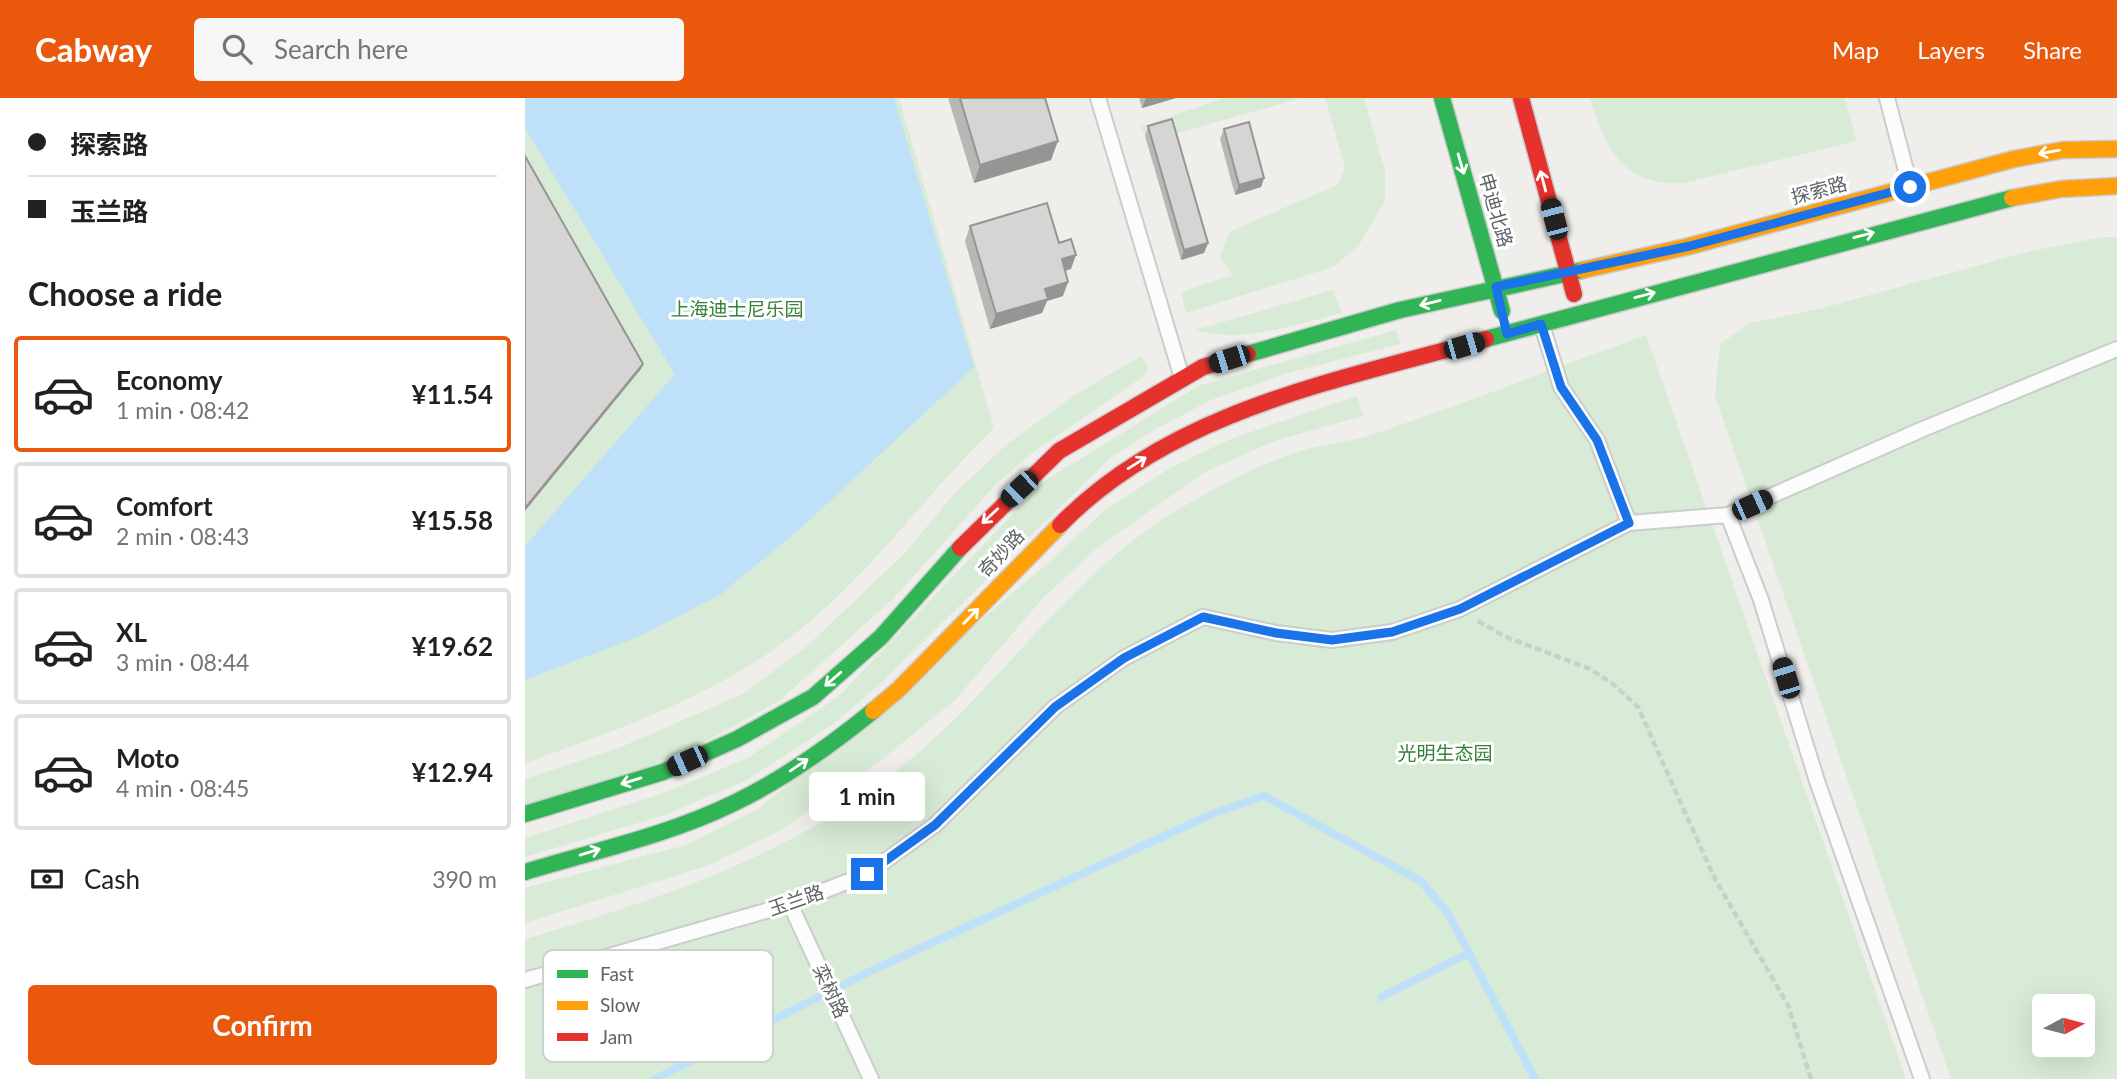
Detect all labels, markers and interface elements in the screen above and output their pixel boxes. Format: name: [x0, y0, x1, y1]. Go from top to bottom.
search box: [194, 18, 684, 81]
text: Cabway: [35, 29, 152, 69]
icon: search: [218, 30, 256, 68]
text: Search here: [274, 33, 408, 65]
text: Map: [1832, 35, 1879, 64]
text: Layers: [1917, 35, 1985, 64]
text: Share: [2023, 35, 2082, 64]
text: 探索路: [70, 128, 148, 160]
one-way arrow: [2038, 146, 2061, 159]
one-way arrow: [1456, 152, 1469, 174]
street label: 申迪北路: [1475, 170, 1518, 250]
one-way arrow: [1536, 170, 1549, 192]
street label: 探索路: [1788, 171, 1849, 208]
route start: [1894, 171, 1926, 203]
text: 玉兰路: [70, 195, 148, 227]
car: [1539, 196, 1570, 242]
one-way arrow: [1853, 228, 1875, 241]
text: Choose a ride: [28, 274, 222, 313]
one-way arrow: [1633, 288, 1655, 301]
park label: 上海迪士尼乐园: [670, 297, 804, 320]
one-way arrow: [1419, 297, 1442, 310]
car: [1441, 330, 1488, 362]
car: [1206, 343, 1253, 375]
icon: car: [32, 363, 95, 426]
text: Economy: [116, 364, 222, 396]
text: ¥11.54: [411, 378, 493, 410]
text: 1 min · 08:42: [116, 396, 249, 424]
one-way arrow: [1127, 455, 1147, 469]
car: [997, 467, 1042, 511]
car: [1729, 487, 1776, 523]
icon: car: [32, 489, 95, 552]
text: Comfort: [116, 490, 213, 522]
text: ¥15.58: [411, 504, 493, 536]
one-way arrow: [981, 508, 999, 524]
text: 2 min · 08:43: [116, 522, 249, 550]
street label: 奇妙路: [973, 524, 1028, 581]
one-way arrow: [962, 608, 979, 625]
icon: car: [32, 615, 95, 678]
text: XL: [116, 616, 147, 648]
text: ¥19.62: [411, 630, 493, 662]
text: 3 min · 08:44: [116, 648, 249, 676]
car: [1770, 655, 1803, 701]
one-way arrow: [824, 671, 842, 687]
icon: car: [32, 741, 95, 804]
park label: 光明生态园: [1397, 741, 1493, 764]
text: Moto: [116, 742, 179, 774]
car: [664, 743, 711, 779]
text: ¥12.94: [411, 756, 493, 788]
one-way arrow: [789, 758, 809, 772]
callout: 1 min: [809, 772, 925, 822]
text: 4 min · 08:45: [116, 774, 249, 802]
one-way arrow: [620, 776, 642, 789]
text: 1 min: [838, 782, 896, 810]
one-way arrow: [579, 845, 601, 858]
route end: [851, 858, 883, 890]
icon: cash: [28, 860, 66, 898]
text: Cash: [84, 863, 140, 895]
text: 390 m: [432, 865, 497, 893]
street label: 玉兰路: [765, 879, 827, 920]
legend: [543, 950, 773, 1062]
street label: 栾树路: [809, 960, 854, 1021]
text: Fast: [600, 962, 634, 985]
button: Confirm: [28, 985, 497, 1065]
text: Slow: [600, 993, 640, 1016]
north arrow: [2032, 994, 2095, 1057]
map controls: [2032, 994, 2095, 1057]
text: Jam: [600, 1025, 633, 1048]

